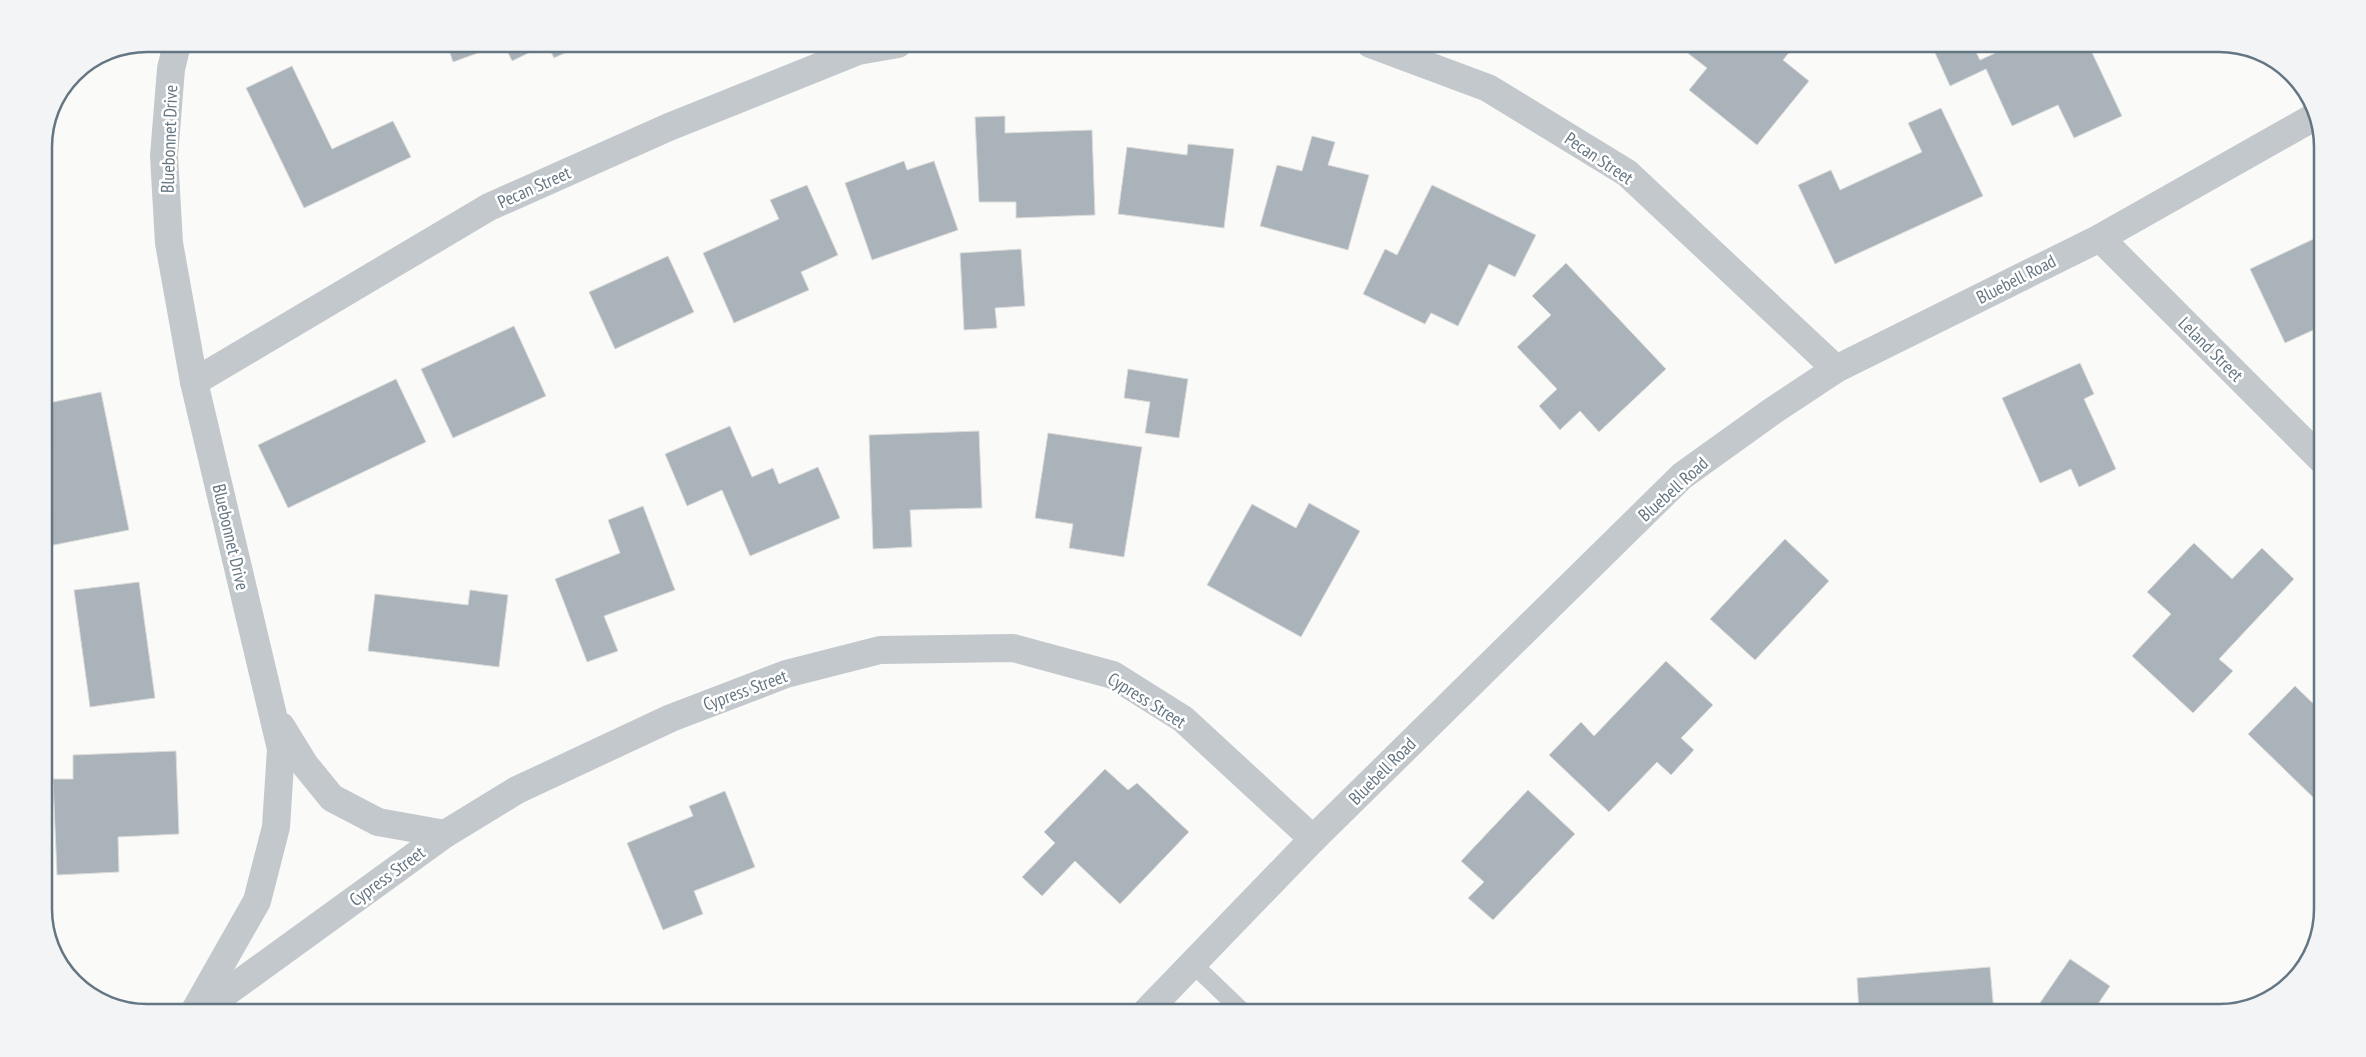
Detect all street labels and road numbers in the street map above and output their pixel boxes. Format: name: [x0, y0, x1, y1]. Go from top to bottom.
street label: Bluebonnet Drive: [156, 85, 182, 193]
street label: Pecan Street: [1560, 127, 1638, 189]
street label: Pecan Street: [494, 161, 574, 213]
street label: Bluebell Road: [1972, 249, 2060, 309]
street label: Leland Street: [2174, 312, 2248, 386]
street label: Bluebell Road: [1633, 452, 1713, 526]
street label: Bluebonnet Drive: [208, 482, 254, 592]
street label: Cypress Street: [700, 664, 790, 716]
street label: Cypress Street: [1104, 667, 1190, 733]
street label: Bluebell Road: [1343, 732, 1421, 810]
street label: Cypress Street: [345, 841, 429, 911]

